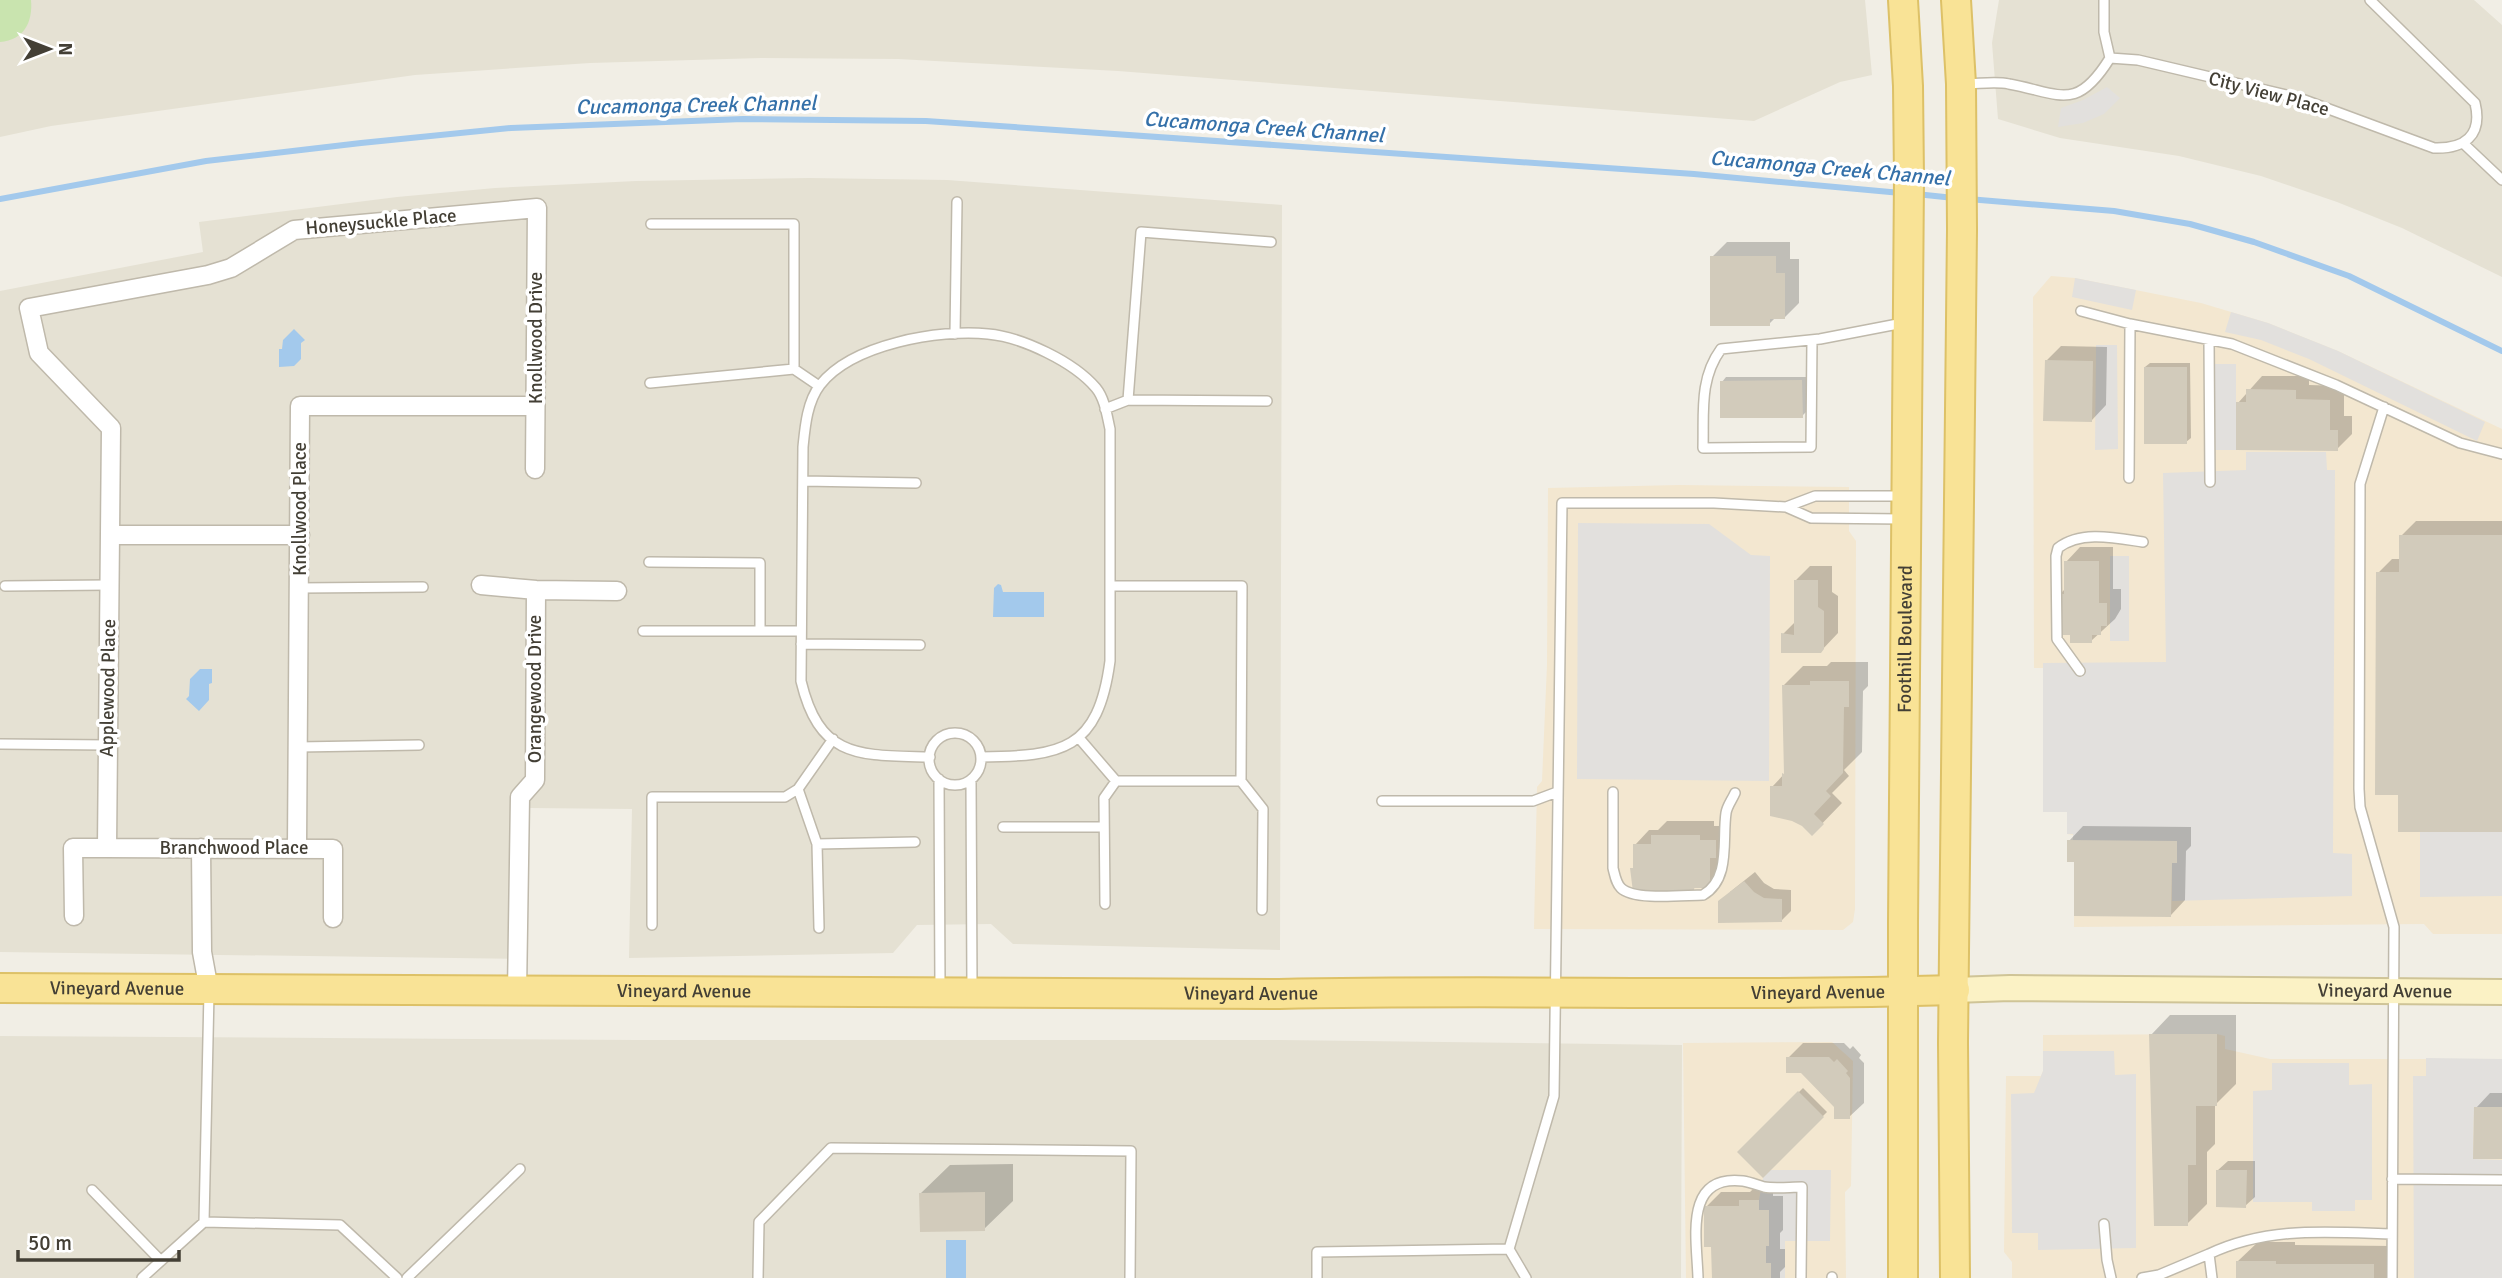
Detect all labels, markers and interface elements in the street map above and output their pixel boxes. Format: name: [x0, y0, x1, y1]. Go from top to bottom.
north arrow: [14, 14, 84, 84]
text: N: [53, 42, 77, 56]
street label: City View Place: [2206, 66, 2332, 122]
water label: Cucamonga Creek Channel: [576, 90, 818, 120]
water label: Cucamonga Creek Channel: [1143, 106, 1387, 148]
water label: Cucamonga Creek Channel: [1709, 145, 1953, 192]
street label: Honeysuckle Place: [305, 203, 457, 241]
street label: Knollwood Drive: [524, 272, 548, 404]
street label: Knollwood Place: [288, 442, 312, 576]
street label: Foothill Boulevard: [1893, 565, 1918, 713]
street label: Orangewood Drive: [523, 615, 547, 763]
street label: Applewood Place: [95, 619, 121, 757]
street label: Branchwood Place: [160, 836, 308, 860]
street label: Vineyard Avenue: [50, 976, 184, 1001]
street label: Vineyard Avenue: [617, 979, 751, 1004]
street label: Vineyard Avenue: [2318, 979, 2452, 1004]
street label: Vineyard Avenue: [1751, 980, 1885, 1005]
street label: Vineyard Avenue: [1184, 981, 1318, 1006]
scale bar: [18, 1218, 178, 1262]
text: 50 m: [28, 1230, 72, 1256]

